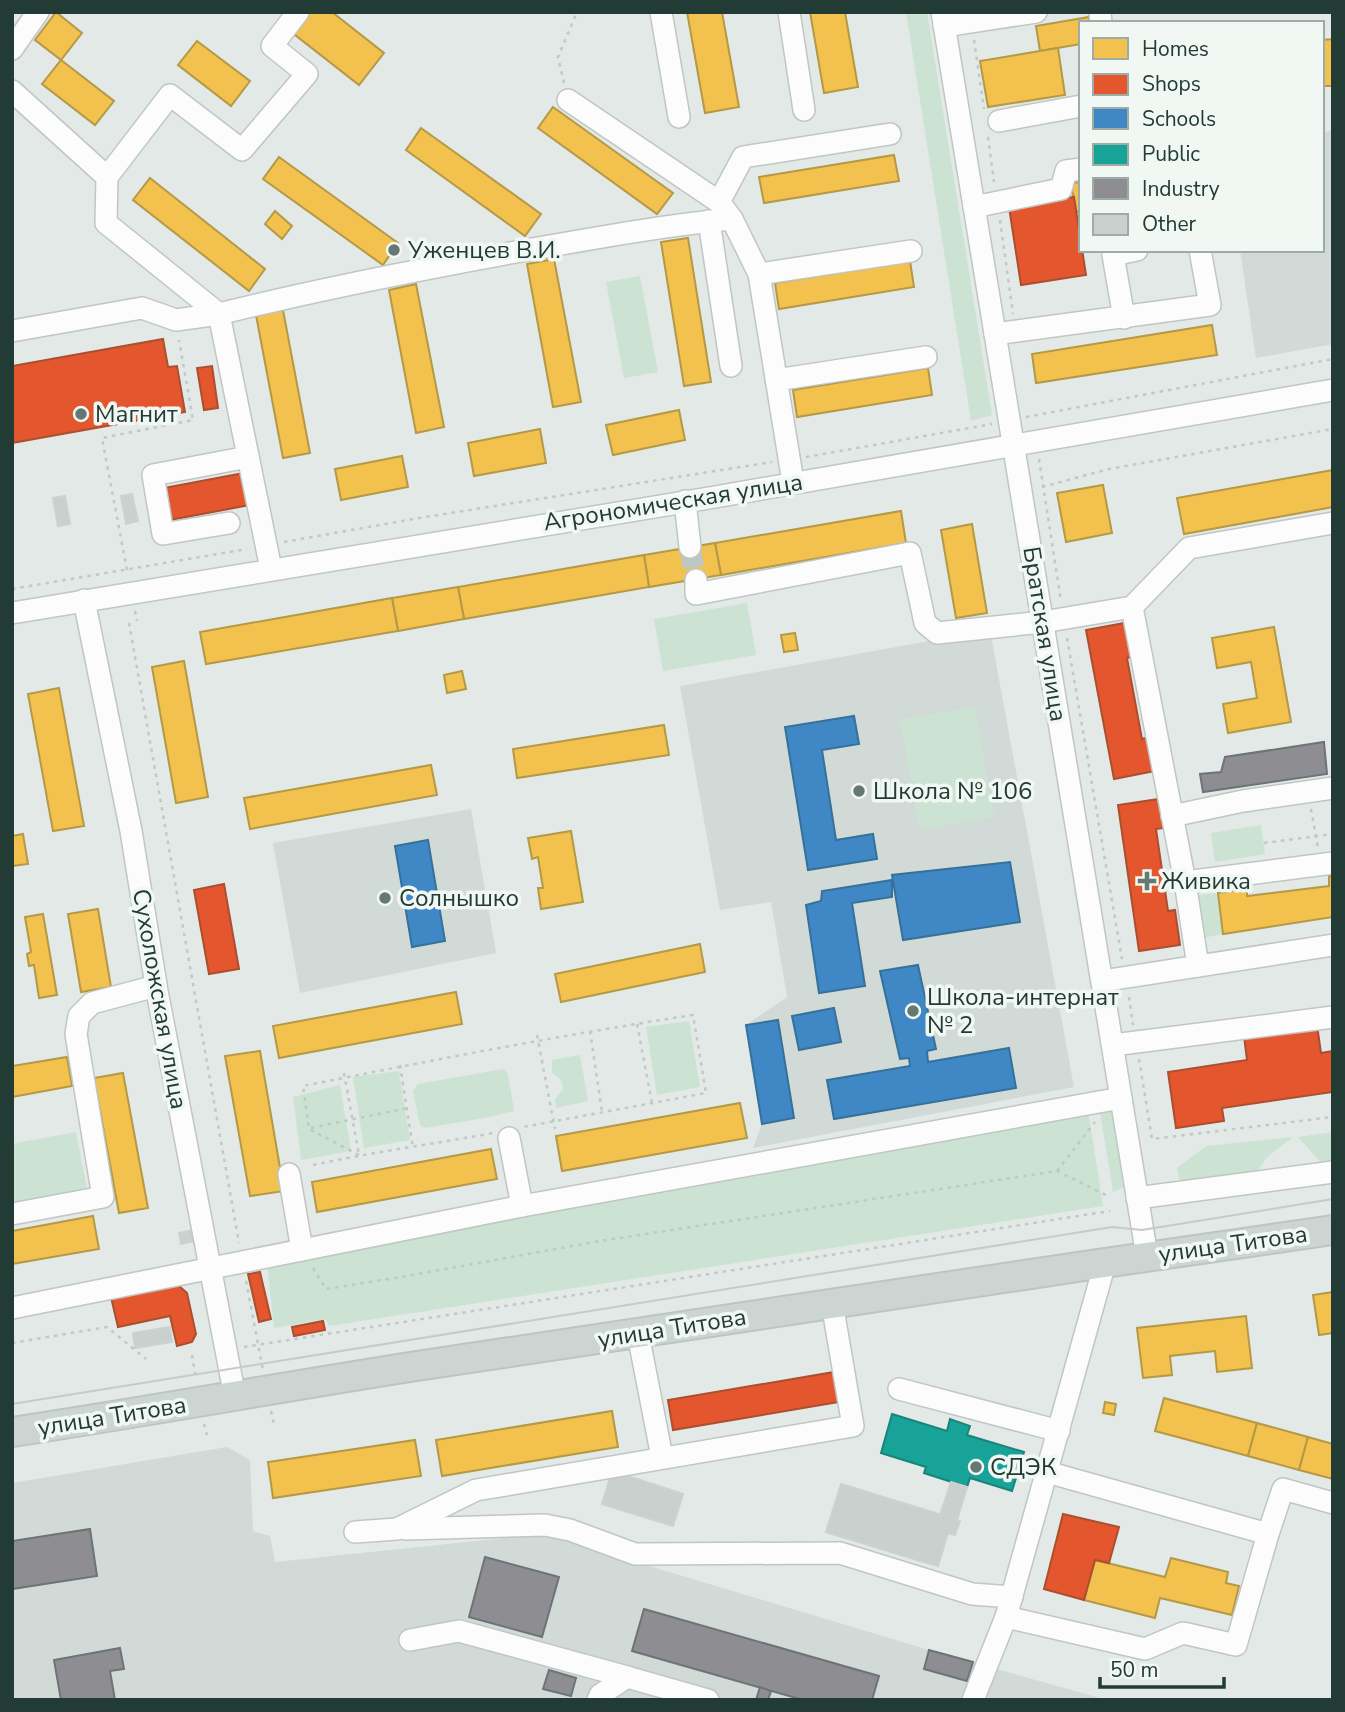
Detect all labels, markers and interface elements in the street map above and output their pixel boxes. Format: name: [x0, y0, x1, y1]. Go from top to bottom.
legend: [1079, 21, 1324, 252]
text: Homes: [1142, 35, 1209, 63]
text: Shops: [1142, 70, 1201, 98]
text: Schools: [1142, 105, 1216, 133]
text: Public: [1142, 140, 1200, 168]
text: Industry: [1142, 175, 1220, 203]
text: Other: [1142, 210, 1197, 238]
place label: Уженцев В.И.: [407, 234, 561, 266]
marker: Уженцев В.И.: [386, 242, 402, 258]
place label: Магнит: [95, 398, 178, 430]
marker: Магнит: [73, 406, 89, 422]
street label: Агрономическая улица: [541, 466, 805, 538]
street label: Братская улица: [1015, 544, 1075, 724]
place label: Школа № 106: [873, 775, 1032, 807]
marker: Школа № 106: [851, 783, 867, 799]
place label: Живика: [1161, 865, 1251, 897]
marker: Живика: [1139, 873, 1155, 889]
place label: Солнышко: [399, 882, 519, 914]
street label: Сухоложская улица: [125, 886, 195, 1112]
marker: Солнышко: [377, 890, 393, 906]
place label: Школа-интернат № 2: [927, 981, 1119, 1041]
marker: Школа-интернат № 2: [905, 1003, 921, 1019]
street label: улица Титова: [1157, 1218, 1309, 1270]
street label: улица Титова: [595, 1300, 749, 1356]
street label: улица Титова: [35, 1388, 189, 1444]
place label: СДЭК: [990, 1451, 1057, 1483]
marker: СДЭК: [968, 1459, 984, 1475]
scale bar: [1100, 1646, 1224, 1690]
text: 50 m: [1110, 1656, 1159, 1684]

